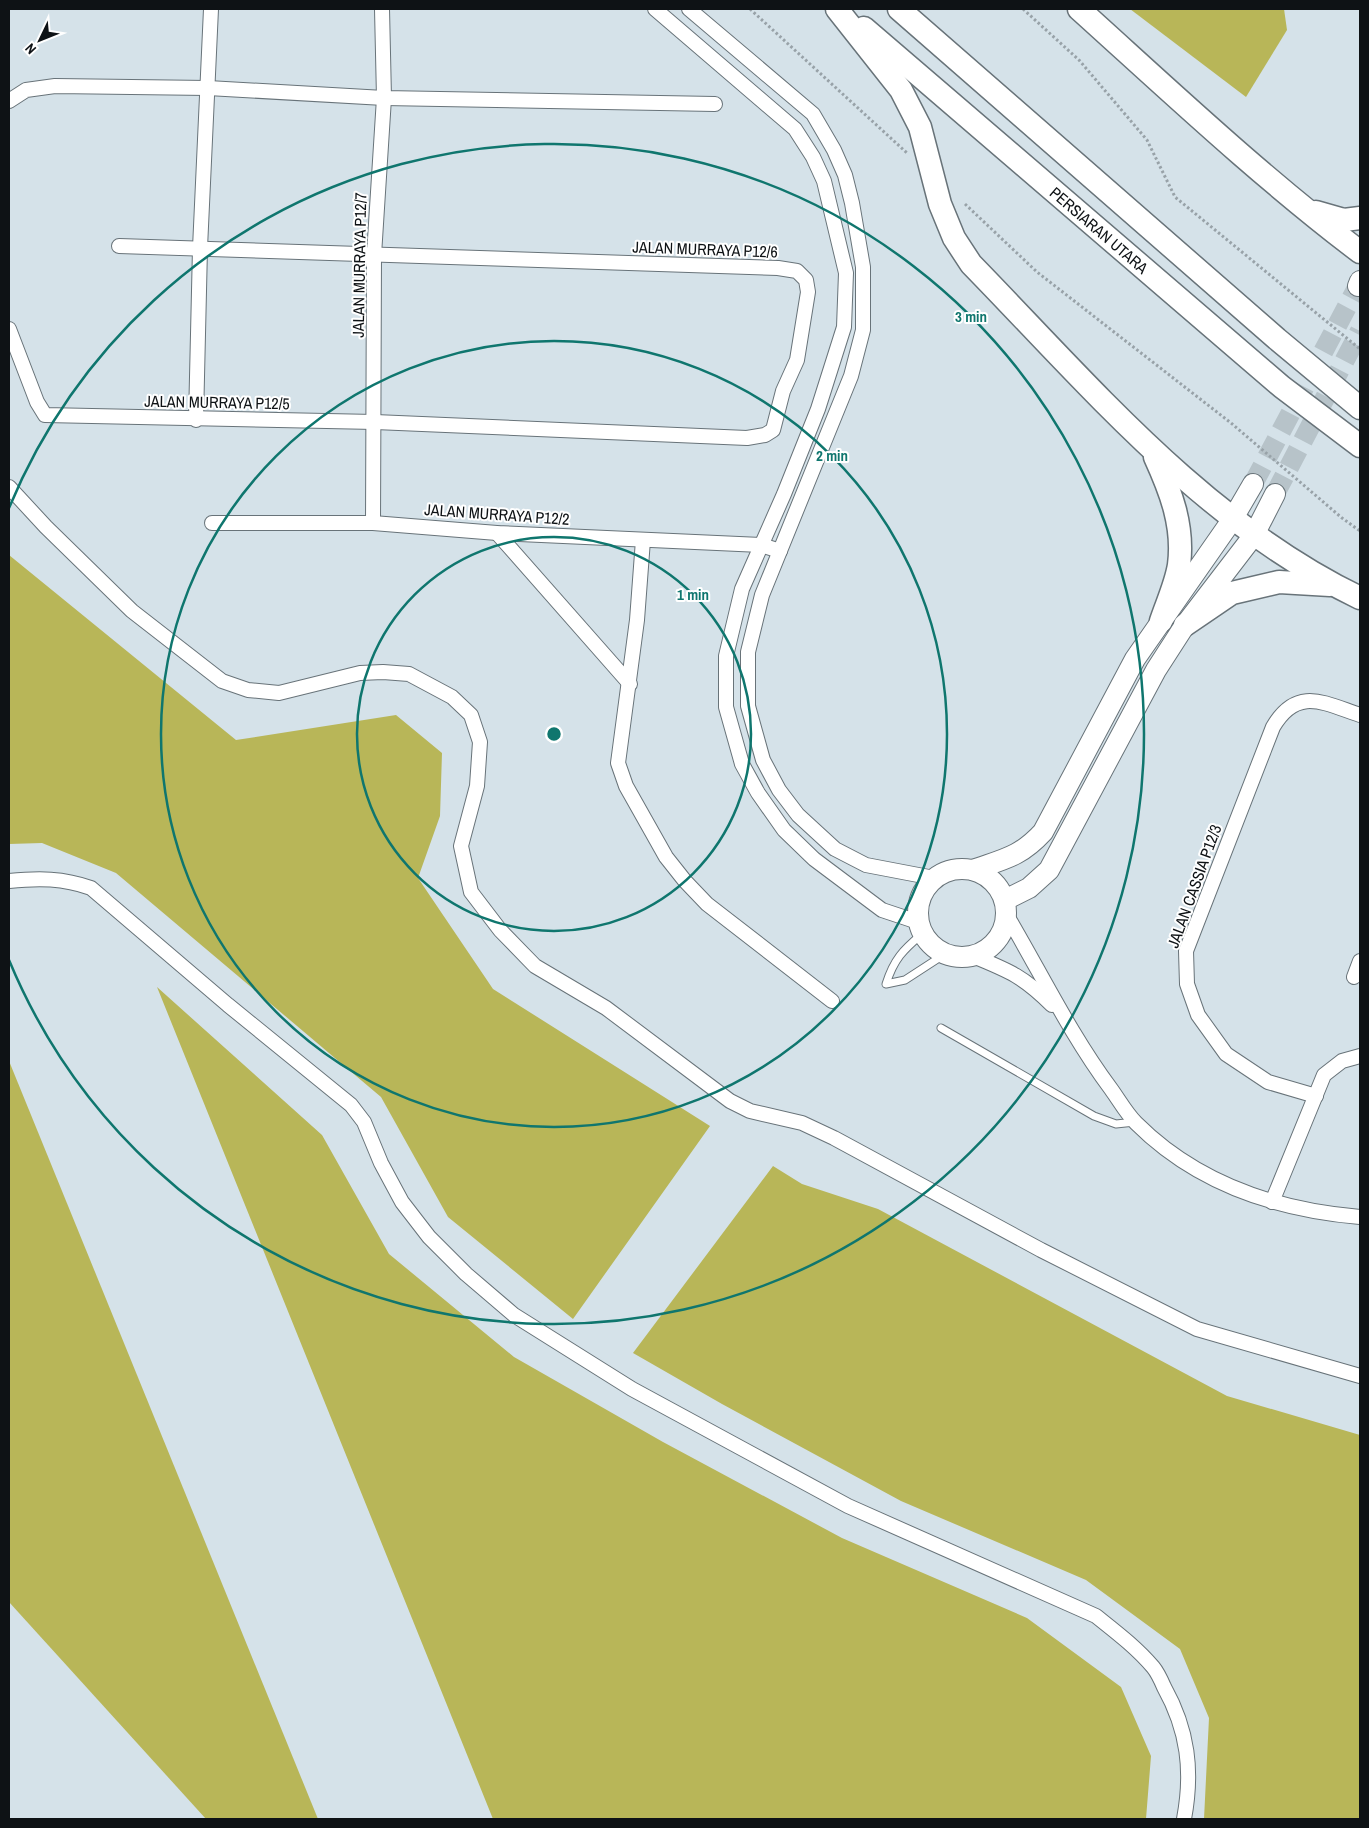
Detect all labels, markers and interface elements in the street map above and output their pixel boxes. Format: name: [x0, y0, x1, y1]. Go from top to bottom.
north arrow: [15, 15, 65, 65]
text: N: [21, 40, 40, 58]
street label: PERSIARAN UTARA: [1045, 182, 1153, 279]
street label: JALAN MURRAYA P12/7: [347, 192, 371, 338]
street label: JALAN MURRAYA P12/6: [632, 235, 778, 263]
text: 3 min: [955, 306, 987, 327]
street label: JALAN MURRAYA P12/5: [144, 390, 290, 414]
text: 2 min: [816, 445, 848, 466]
street label: JALAN MURRAYA P12/2: [424, 498, 570, 530]
text: 1 min: [677, 584, 709, 605]
centre of rings: [545, 725, 563, 743]
street label: JALAN CASSIA P12/3: [1161, 821, 1227, 951]

